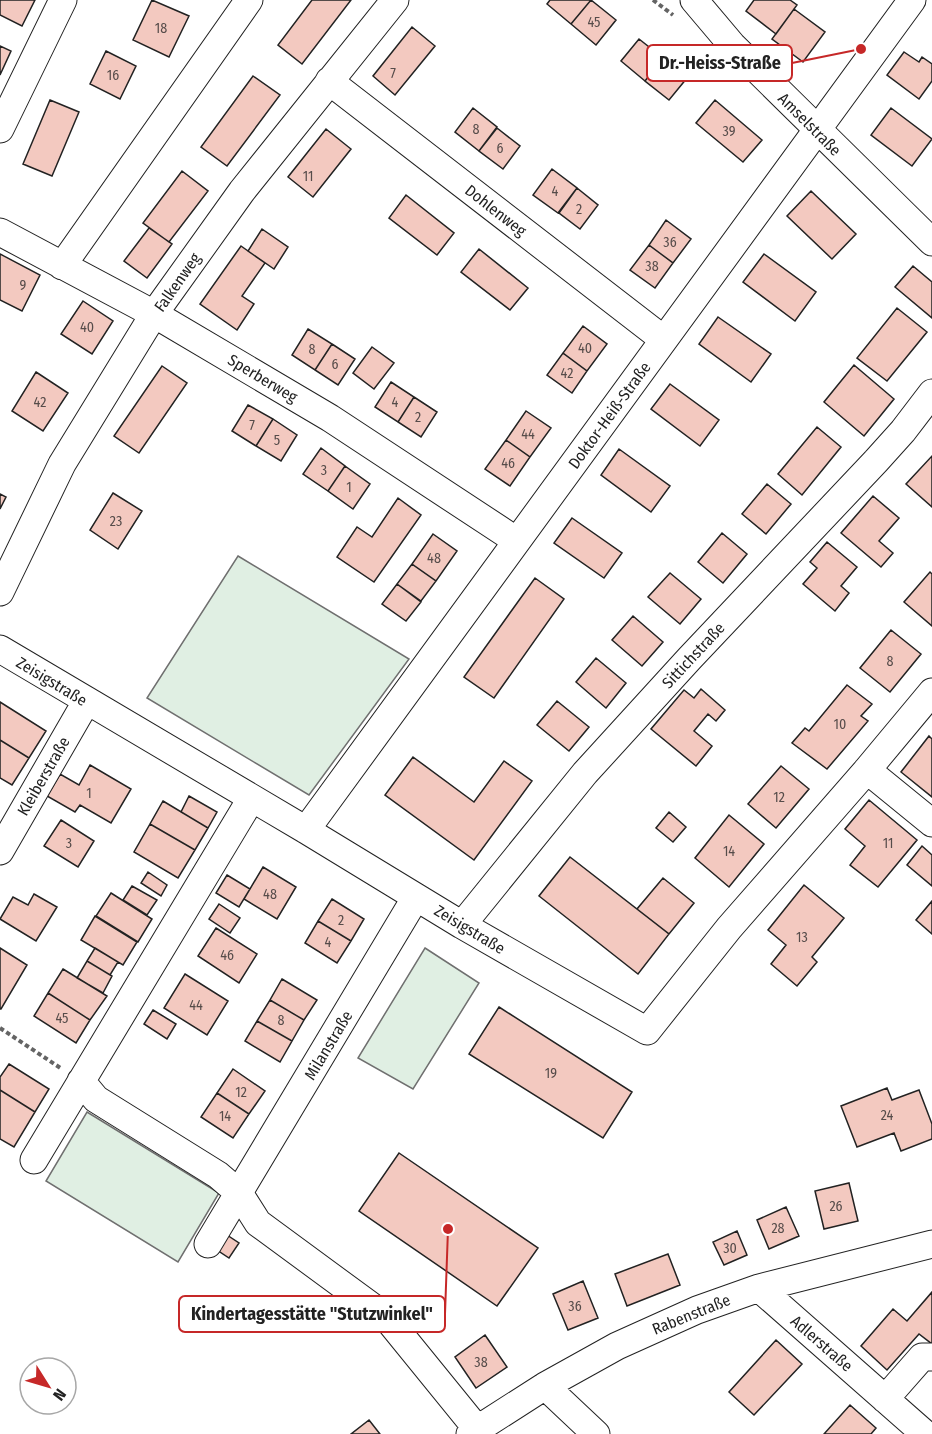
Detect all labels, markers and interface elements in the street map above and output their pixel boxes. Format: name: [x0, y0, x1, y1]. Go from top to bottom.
house number: 45: [587, 14, 601, 31]
house number: 18: [155, 20, 167, 37]
callout: Dr.-Heiss-Straße: [647, 45, 792, 81]
text: Dr.-Heiss-Straße: [659, 52, 781, 74]
house number: 7: [390, 65, 396, 82]
house number: 16: [107, 67, 119, 84]
street label: Amselstraße: [774, 89, 845, 160]
house number: 8: [473, 121, 480, 138]
house number: 39: [723, 123, 736, 140]
house number: 6: [497, 140, 504, 157]
house number: 11: [303, 168, 313, 185]
street label: Dohlenweg: [461, 181, 530, 241]
house number: 4: [552, 183, 559, 200]
house number: 2: [576, 201, 582, 218]
house number: 36: [663, 234, 677, 251]
street label: Falkenweg: [150, 249, 205, 315]
house number: 38: [645, 258, 659, 275]
house number: 9: [20, 277, 27, 294]
house number: 40: [80, 319, 94, 336]
house number: 40: [578, 340, 592, 357]
house number: 8: [309, 341, 316, 358]
street label: Sperberweg: [224, 350, 301, 407]
house number: 6: [332, 356, 339, 373]
street label: Doktor-Heiß-Straße: [564, 358, 655, 472]
house number: 42: [561, 365, 573, 382]
house number: 42: [34, 394, 46, 411]
house number: 4: [392, 394, 399, 411]
house number: 2: [415, 409, 421, 426]
house number: 7: [249, 417, 255, 434]
house number: 44: [521, 426, 535, 443]
house number: 5: [274, 432, 280, 449]
house number: 46: [501, 455, 515, 472]
house number: 3: [321, 462, 327, 479]
house number: 1: [346, 479, 352, 496]
house number: 23: [110, 513, 122, 530]
house number: 48: [427, 550, 441, 567]
street label: Sittichstraße: [658, 618, 729, 692]
street label: Zeisigstraße: [13, 653, 91, 710]
house number: 8: [887, 653, 894, 670]
house number: 10: [834, 716, 846, 733]
street label: Kleiberstraße: [13, 733, 74, 819]
house number: 1: [86, 785, 92, 802]
house number: 12: [773, 789, 785, 806]
house number: 3: [66, 835, 72, 852]
house number: 11: [883, 835, 893, 852]
house number: 14: [723, 843, 735, 860]
house number: 48: [263, 886, 277, 903]
street label: Zeisigstraße: [431, 901, 509, 958]
house number: 2: [338, 912, 344, 929]
house number: 13: [796, 929, 808, 946]
house number: 4: [325, 934, 332, 951]
house number: 46: [220, 947, 234, 964]
house number: 44: [189, 997, 203, 1014]
street label: Milanstraße: [300, 1007, 357, 1083]
house number: 45: [55, 1010, 69, 1027]
house number: 8: [278, 1012, 285, 1029]
house number: 19: [545, 1065, 557, 1082]
house number: 12: [235, 1084, 247, 1101]
house number: 24: [881, 1107, 894, 1124]
house number: 14: [219, 1108, 231, 1125]
house number: 26: [829, 1198, 843, 1215]
house number: 28: [771, 1220, 785, 1237]
house number: 30: [723, 1240, 737, 1257]
street label: Rabenstraße: [649, 1290, 733, 1339]
callout: Kindertagesstätte "Stutzwinkel": [179, 1296, 445, 1332]
house number: 36: [568, 1298, 582, 1315]
text: Kindertagesstätte "Stutzwinkel": [191, 1303, 433, 1325]
street label: Adlerstraße: [787, 1311, 857, 1375]
house number: 38: [474, 1354, 488, 1371]
north arrow: [18, 1356, 78, 1416]
text: N: [49, 1385, 70, 1404]

